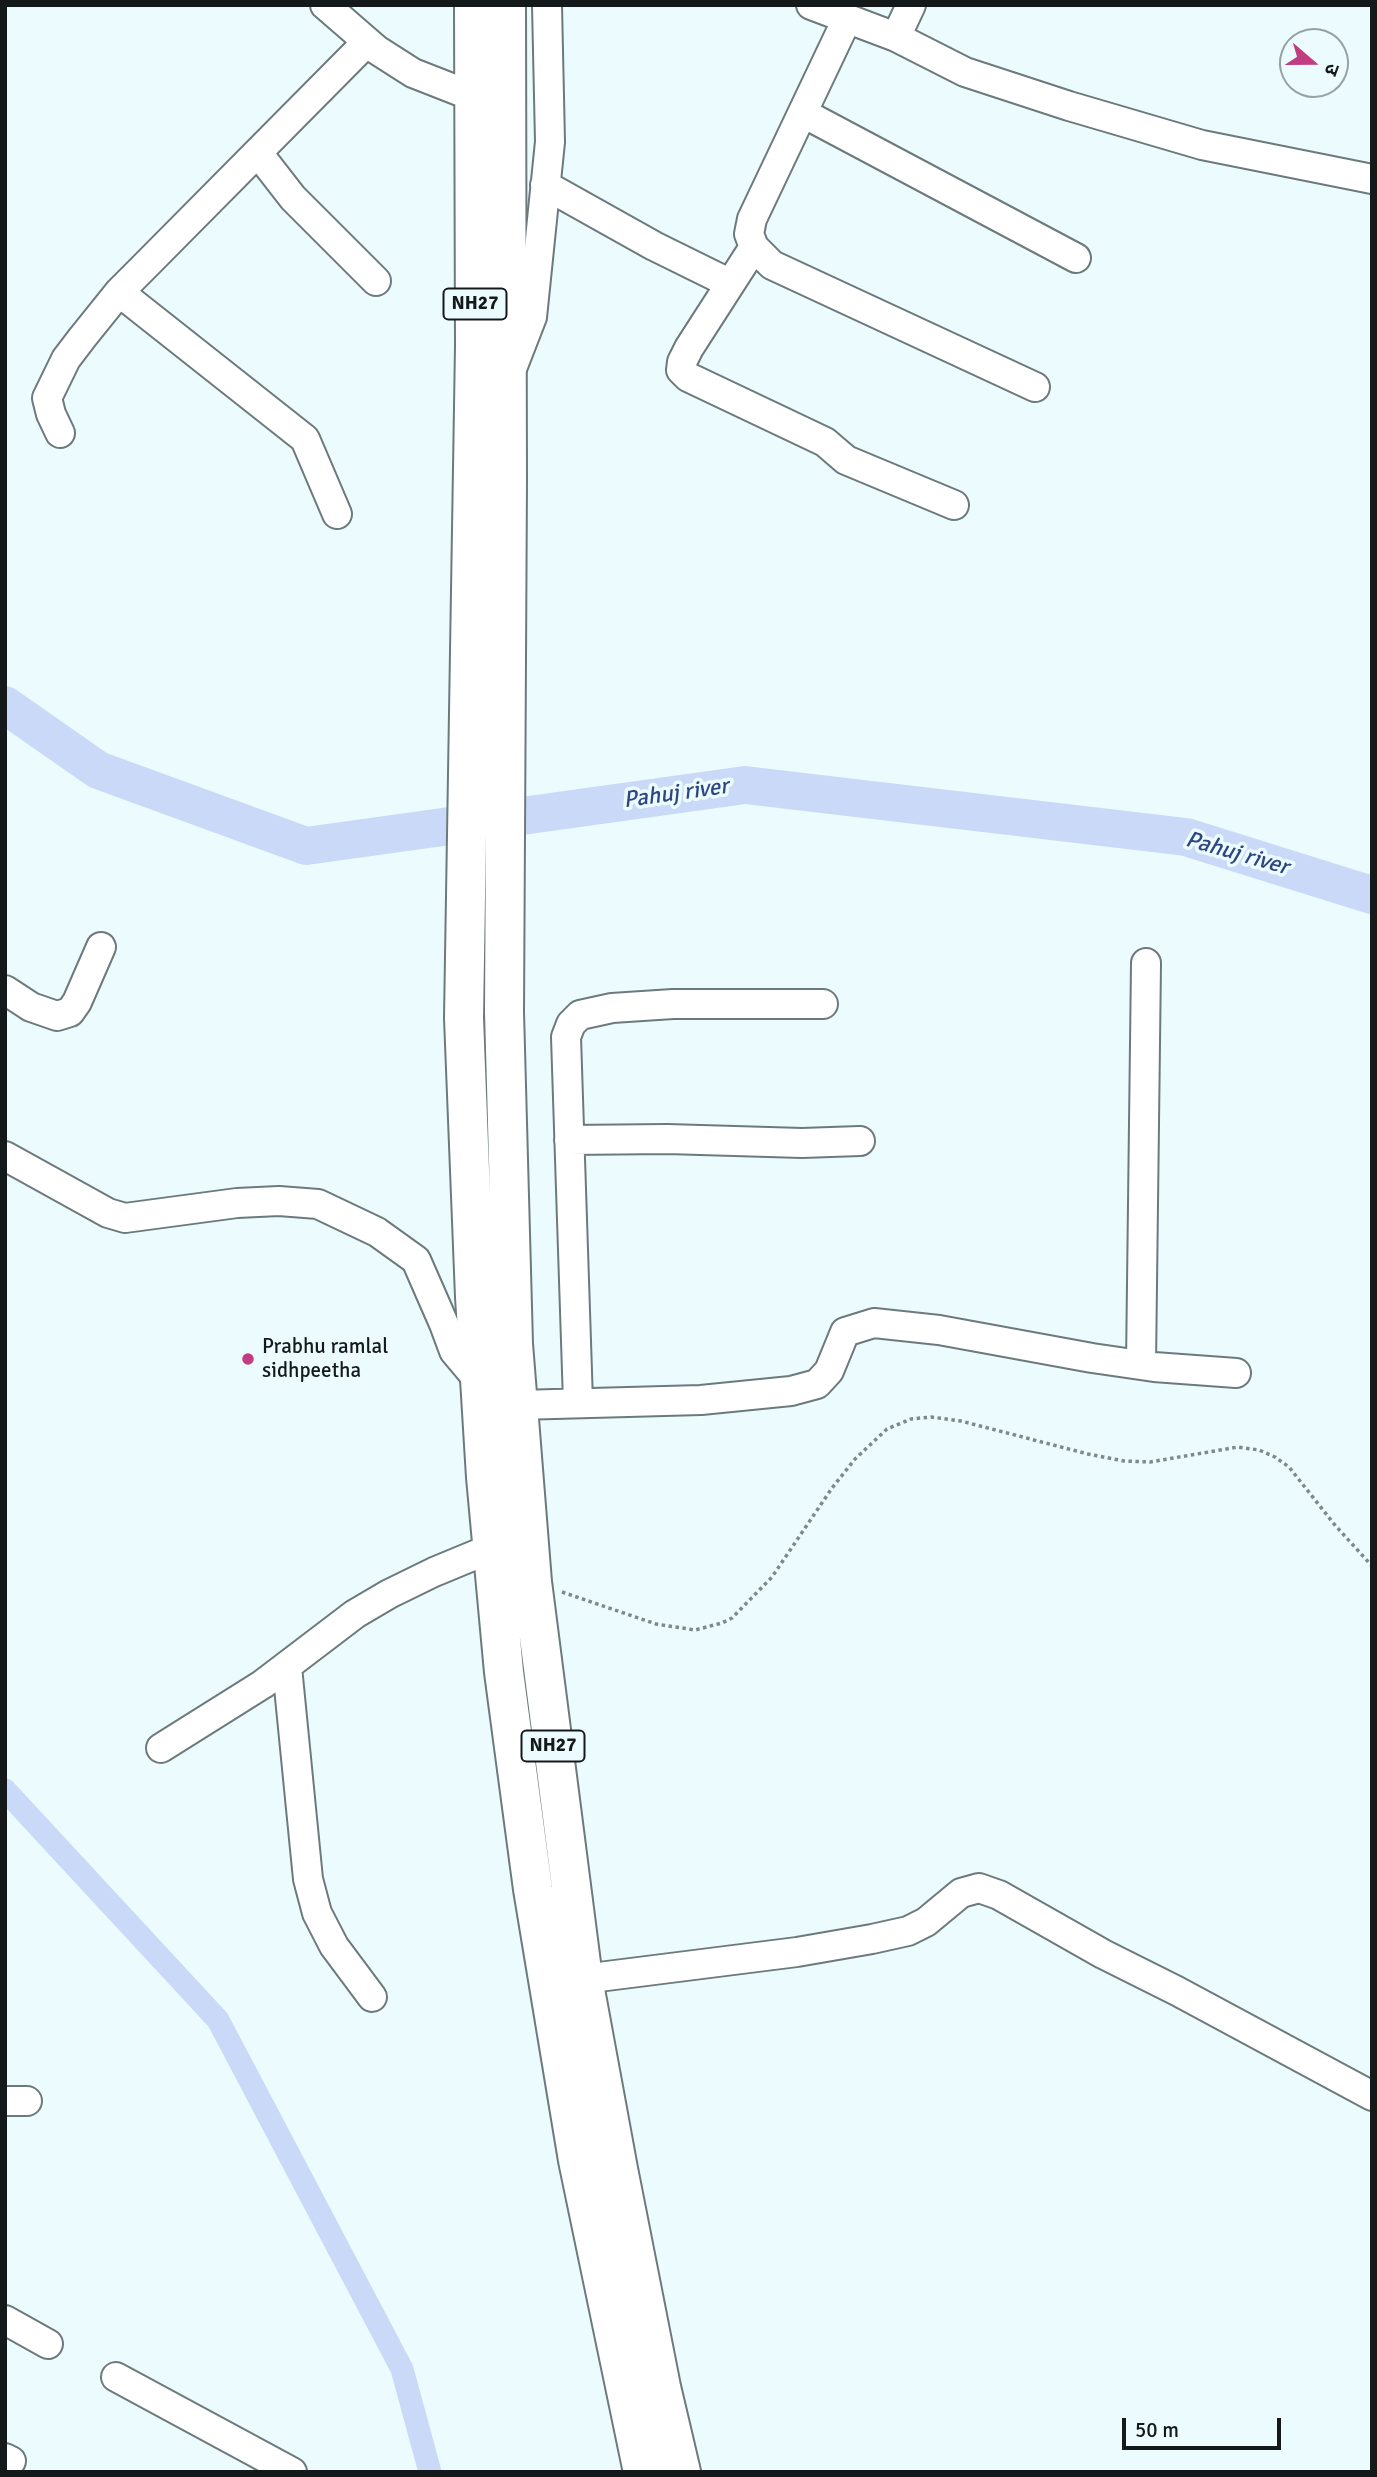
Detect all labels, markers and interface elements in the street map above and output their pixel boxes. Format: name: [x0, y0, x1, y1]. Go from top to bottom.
north arrow: [1279, 28, 1349, 98]
text: उ: [1319, 60, 1345, 79]
road number: NH27: [444, 288, 506, 320]
water label: Pahuj river: [622, 773, 730, 815]
water label: Pahuj river: [1182, 826, 1292, 882]
place label: Prabhu ramlal sidhpeetha: [262, 1334, 388, 1384]
marker: Prabhu ramlal sidhpeetha: [240, 1351, 256, 1367]
road number: NH27: [522, 1730, 584, 1762]
scale bar: [1125, 2404, 1284, 2448]
text: 50 m: [1135, 2417, 1179, 2443]

